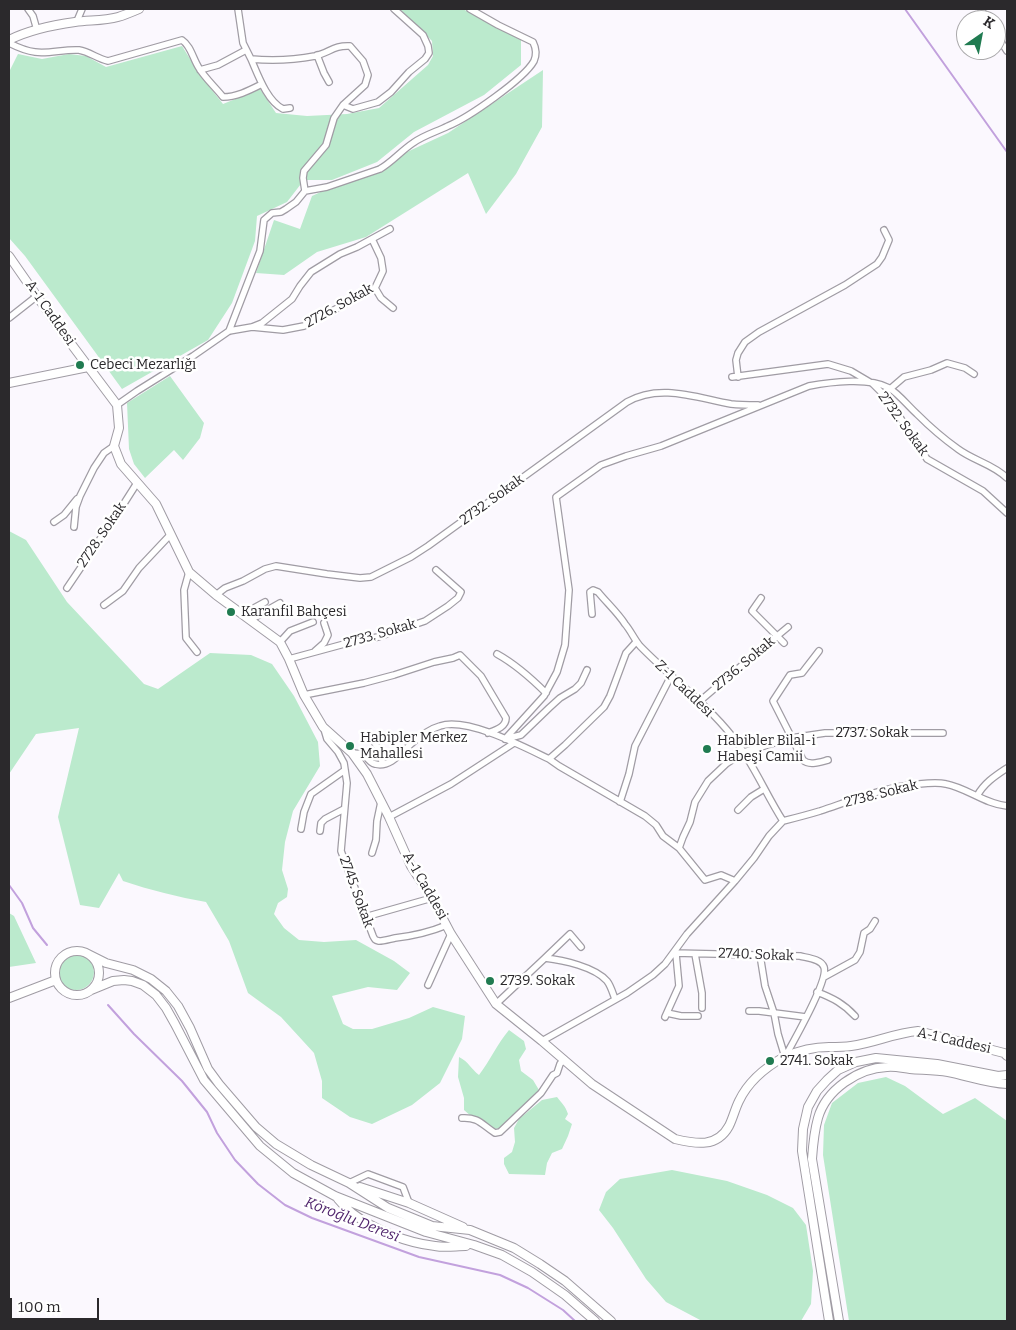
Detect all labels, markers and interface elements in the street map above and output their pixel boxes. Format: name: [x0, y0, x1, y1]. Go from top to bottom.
north arrow: [956, 10, 1006, 60]
text: K: [980, 13, 998, 33]
street label: A-1 Caddesi: [22, 277, 78, 349]
street label: 2726. Sokak: [302, 280, 376, 332]
place label: Cebeci Mezarlığı: [90, 357, 196, 373]
marker: Cebeci Mezarlığı: [74, 359, 86, 371]
street label: 2732. Sokak: [874, 389, 932, 459]
street label: 2732. Sokak: [457, 471, 527, 529]
street label: 2728. Sokak: [74, 499, 130, 571]
place label: Karanfil Bahçesi: [241, 604, 347, 620]
marker: Karanfil Bahçesi: [225, 606, 237, 618]
street label: 2733. Sokak: [342, 616, 418, 652]
street label: 2736. Sokak: [710, 633, 778, 695]
street label: Z-1 Caddesi: [651, 657, 717, 721]
street label: 2737. Sokak: [835, 725, 909, 741]
place label: Habipler Merkez Mahallesi: [360, 730, 468, 762]
place label: Habibler Bilal-i Habeşi Camii: [717, 733, 816, 766]
marker: Habipler Merkez Mahallesi: [344, 740, 356, 752]
marker: Habibler Bilal-i Habeşi Camii: [701, 743, 713, 755]
street label: 2738. Sokak: [843, 777, 919, 811]
street label: A-1 Caddesi: [399, 849, 451, 923]
street label: 2745. Sokak: [335, 854, 377, 930]
street label: 2740. Sokak: [718, 945, 794, 965]
place label: 2739. Sokak: [500, 973, 575, 989]
marker: 2739. Sokak: [484, 975, 496, 987]
street label: A-1 Caddesi: [915, 1024, 993, 1058]
place label: 2741. Sokak: [780, 1053, 853, 1069]
marker: 2741. Sokak: [764, 1055, 776, 1067]
water label: Köroğlu Deresi: [302, 1194, 402, 1246]
scale bar: [12, 1288, 101, 1320]
text: 100 m: [18, 1298, 61, 1316]

